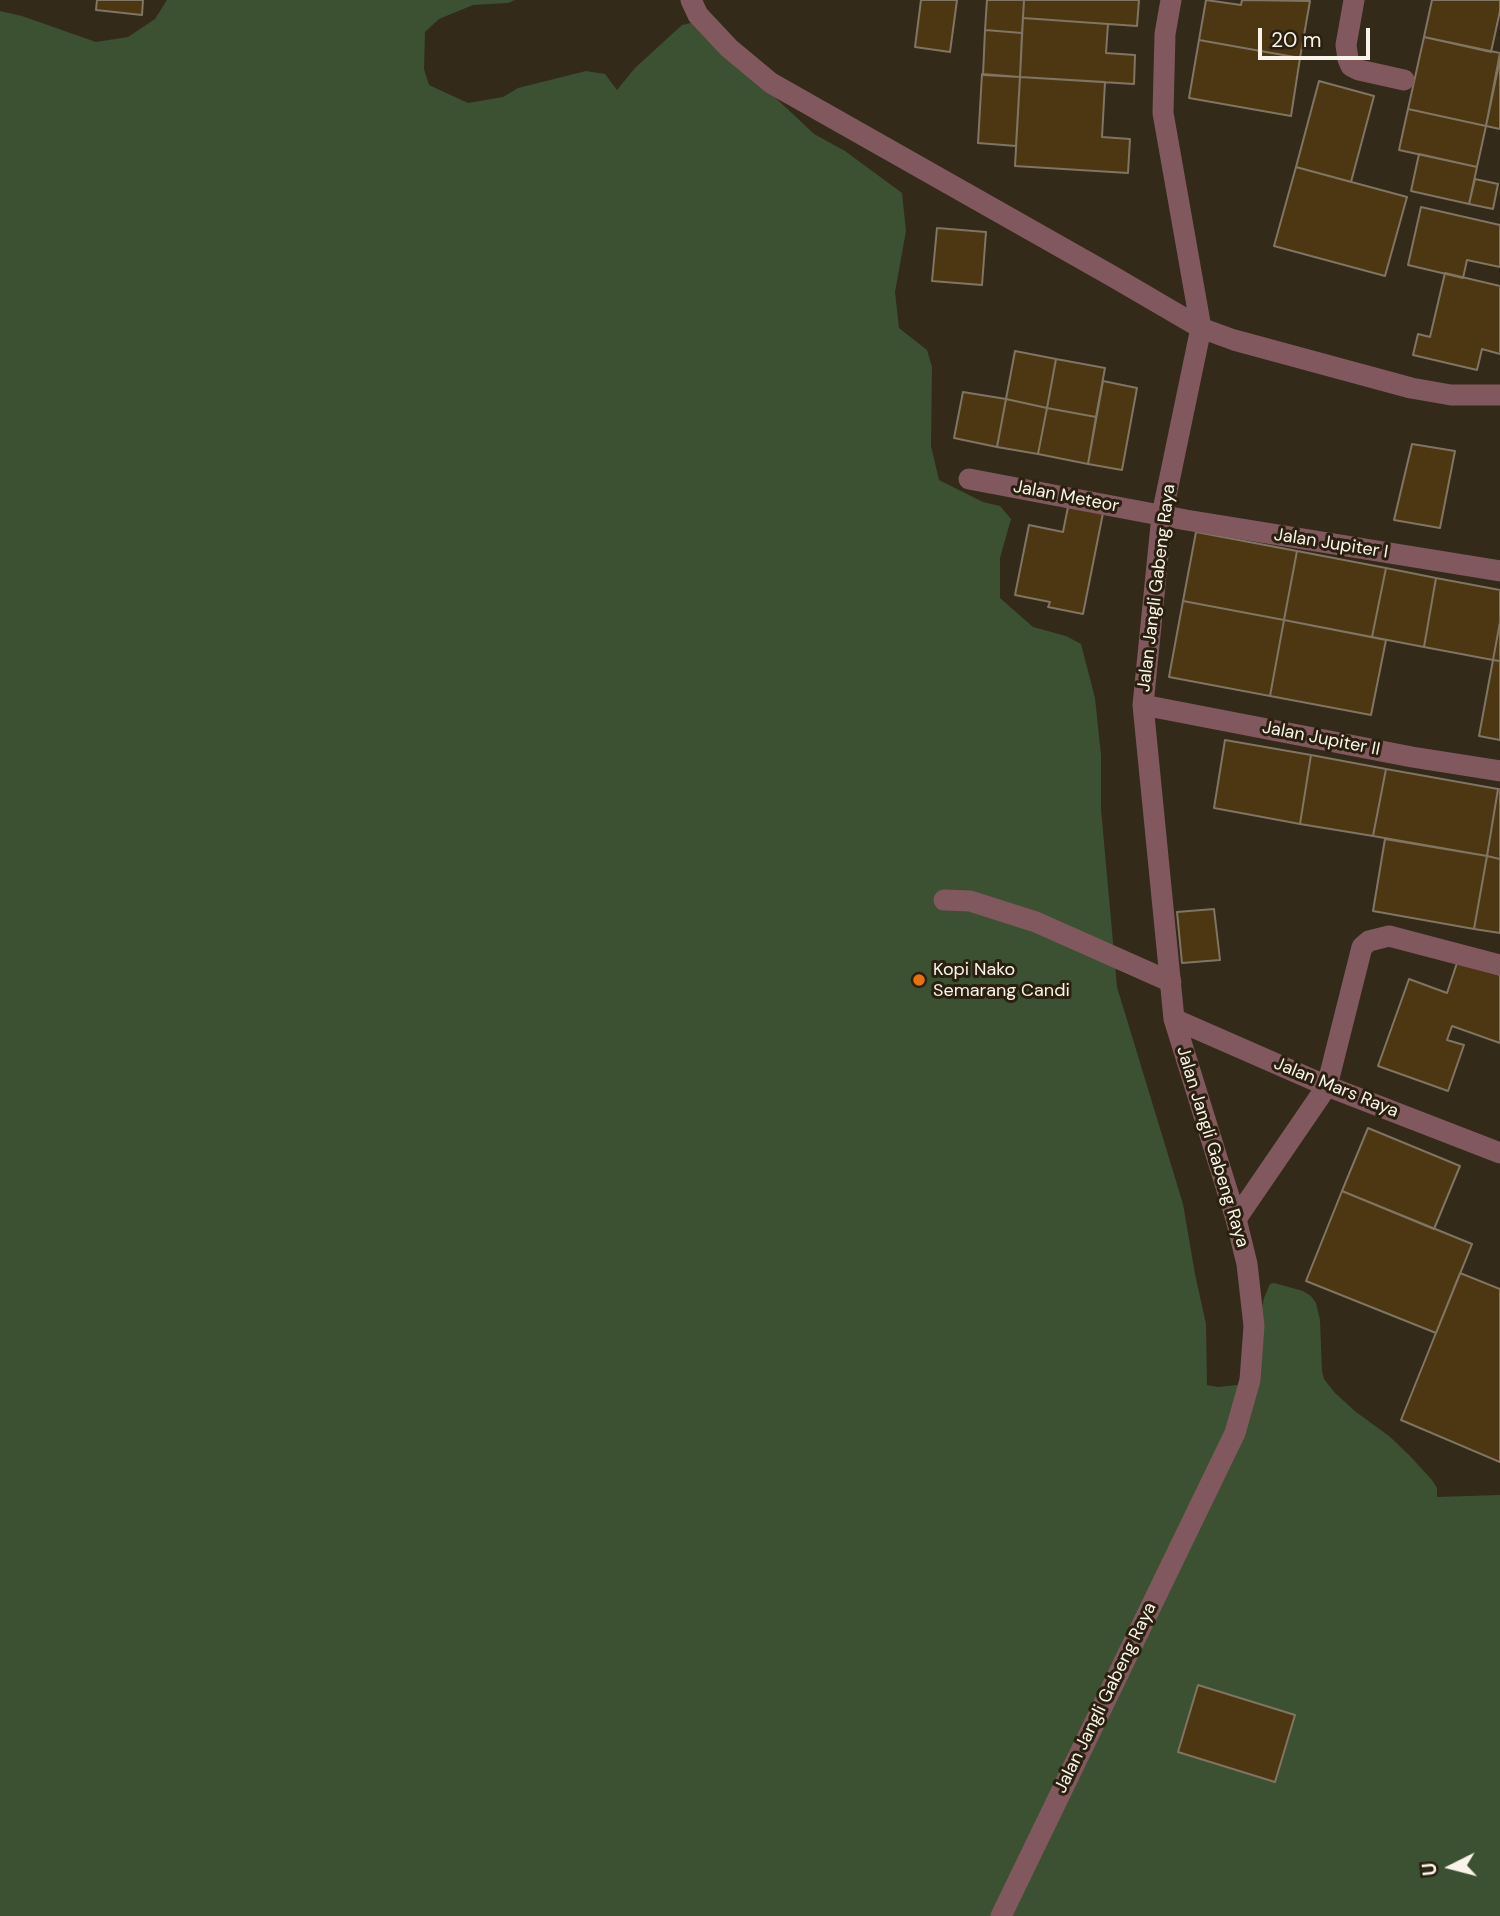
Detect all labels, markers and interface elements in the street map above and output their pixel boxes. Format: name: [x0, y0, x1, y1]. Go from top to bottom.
scale bar: [1262, 14, 1374, 58]
text: 20 m: [1271, 26, 1322, 54]
street label: Jalan Meteor: [1011, 476, 1121, 518]
street label: Jalan Jangli Gabeng Raya: [1134, 483, 1180, 693]
street label: Jalan Jupiter I: [1272, 524, 1390, 564]
street label: Jalan Jupiter II: [1260, 717, 1382, 761]
place label: Kopi Nako Semarang Candi: [933, 959, 1070, 1002]
marker: Kopi Nako Semarang Candi: [911, 972, 927, 988]
street label: Jalan Jangli Gabeng Raya: [1171, 1044, 1253, 1250]
street label: Jalan Mars Raya: [1271, 1053, 1401, 1123]
street label: Jalan Jangli Gabeng Raya: [1050, 1599, 1162, 1797]
north arrow: [1416, 1832, 1486, 1902]
text: U: [1417, 1861, 1443, 1877]

